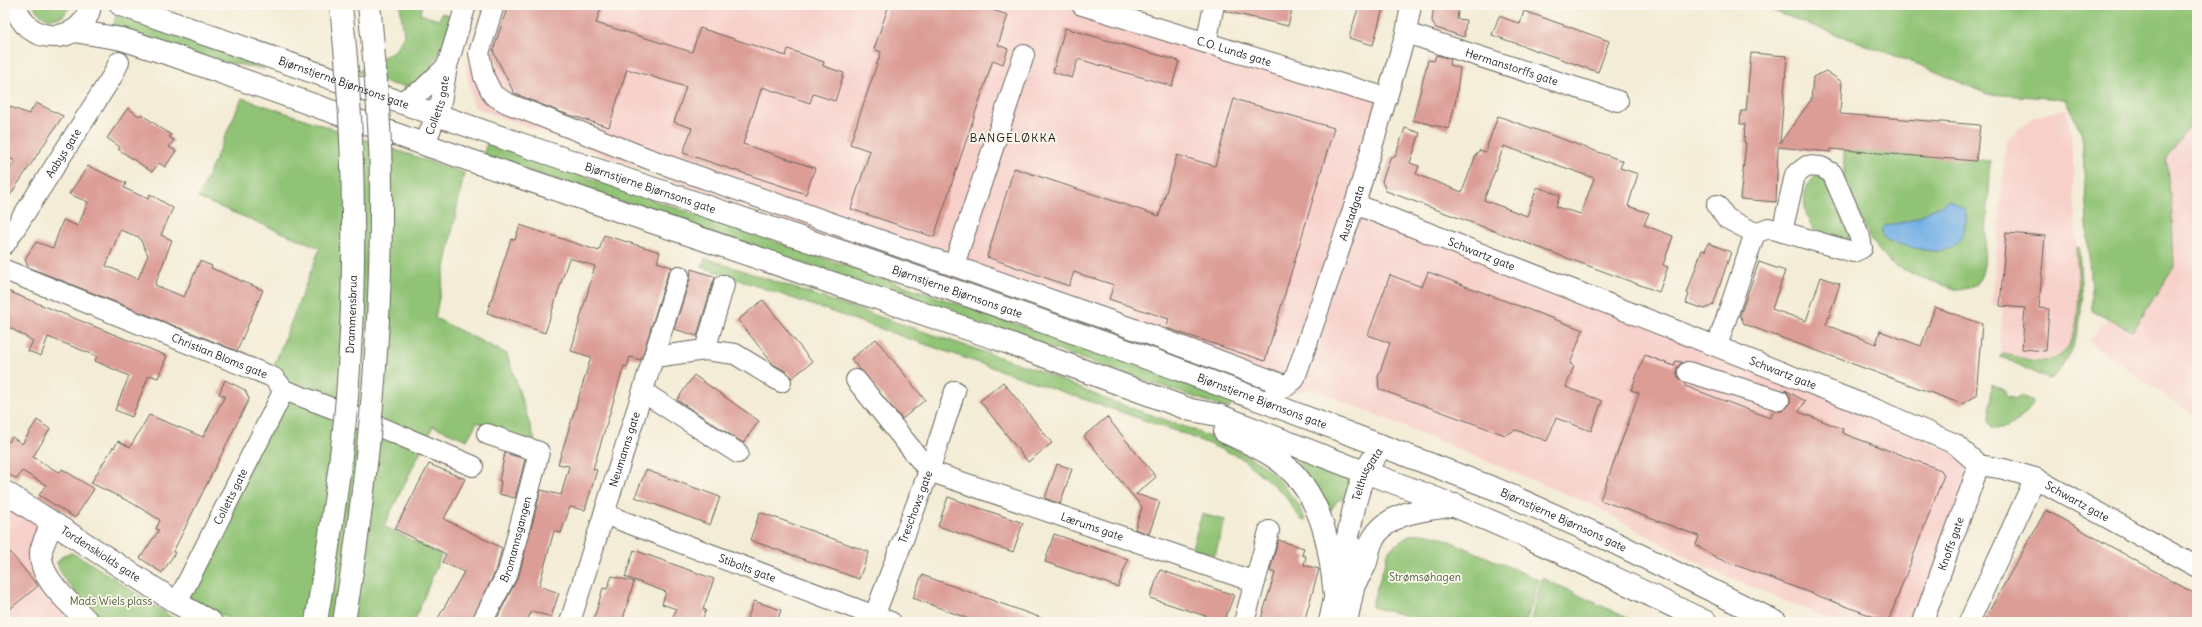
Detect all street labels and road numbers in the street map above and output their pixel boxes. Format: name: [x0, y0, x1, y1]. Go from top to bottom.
street label: C.O. Lunds gate: [1195, 33, 1273, 69]
street label: Hermanstorffs gate: [1463, 45, 1560, 88]
street label: Bjørnstjerne Bjørnsons gate: [277, 53, 411, 112]
street label: Colletts gate: [422, 74, 452, 137]
street label: Aabys gate: [42, 126, 84, 180]
street label: Bjørnstjerne Bjørnsons gate: [583, 159, 718, 216]
street label: Austadgata: [1336, 184, 1367, 243]
street label: Schwartz gate: [1446, 234, 1517, 273]
street label: Bjørnstjerne Bjørnsons gate: [890, 262, 1024, 321]
street label: Drammensbrua: [343, 275, 360, 354]
street label: Christian Bloms gate: [169, 330, 270, 381]
street label: Schwartz gate: [1747, 353, 1819, 392]
street label: Bjørnstjerne Bjørnsons gate: [1196, 370, 1329, 432]
street label: Neumanns gate: [606, 410, 643, 489]
street label: Telthusgata: [1349, 445, 1386, 502]
street label: Colletts gate: [210, 466, 250, 527]
street label: Treschows gate: [895, 469, 936, 545]
street label: Schwartz gate: [2043, 478, 2112, 524]
street label: Bjørnstjerne Bjørnsons gate: [1498, 485, 1629, 555]
street label: Bromannsgangen: [497, 495, 534, 585]
street label: Lærums gate: [1059, 509, 1125, 544]
street label: Knoffs gate: [1935, 515, 1967, 573]
street label: Tordenskiolds gate: [58, 523, 143, 585]
street label: Stibolts gate: [717, 551, 778, 585]

